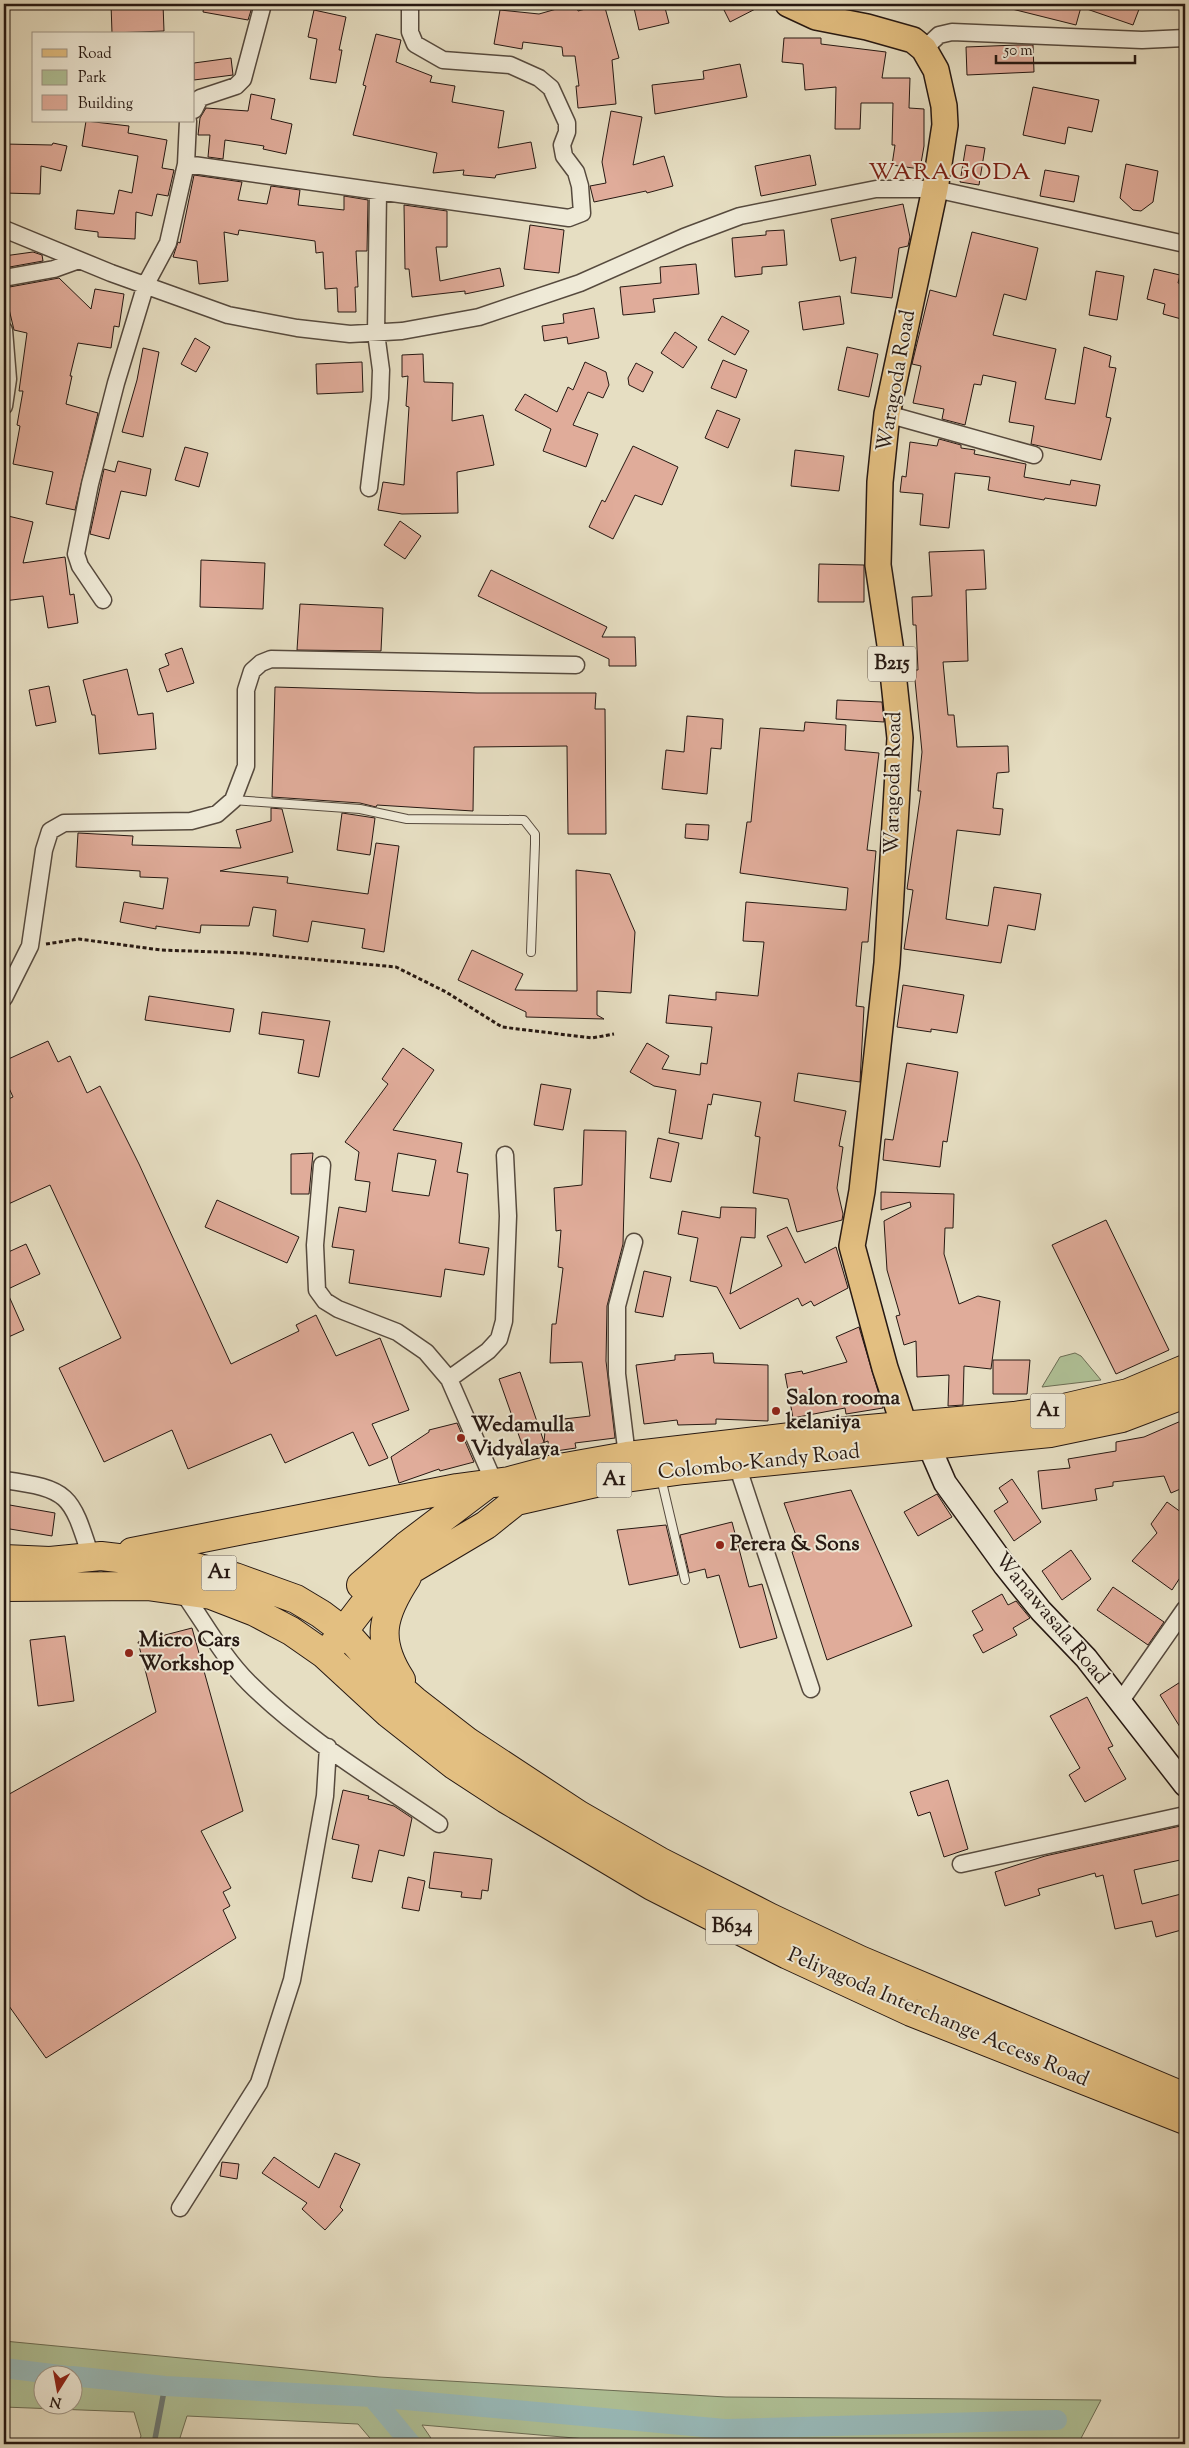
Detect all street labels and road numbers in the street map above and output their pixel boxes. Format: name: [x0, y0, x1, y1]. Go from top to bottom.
street label: Waragoda Road: [870, 308, 924, 454]
road number: B215: [868, 646, 916, 682]
street label: Waragoda Road: [878, 711, 910, 855]
road number: A1: [1030, 1394, 1066, 1428]
street label: Colombo-Kandy Road: [656, 1437, 862, 1489]
road number: A1: [596, 1462, 632, 1498]
street label: Wanawasala Road: [987, 1546, 1115, 1692]
road number: A1: [202, 1556, 236, 1590]
road number: B634: [706, 1910, 758, 1944]
street label: Peliyagoda Interchange Access Road: [783, 1941, 1093, 2095]

